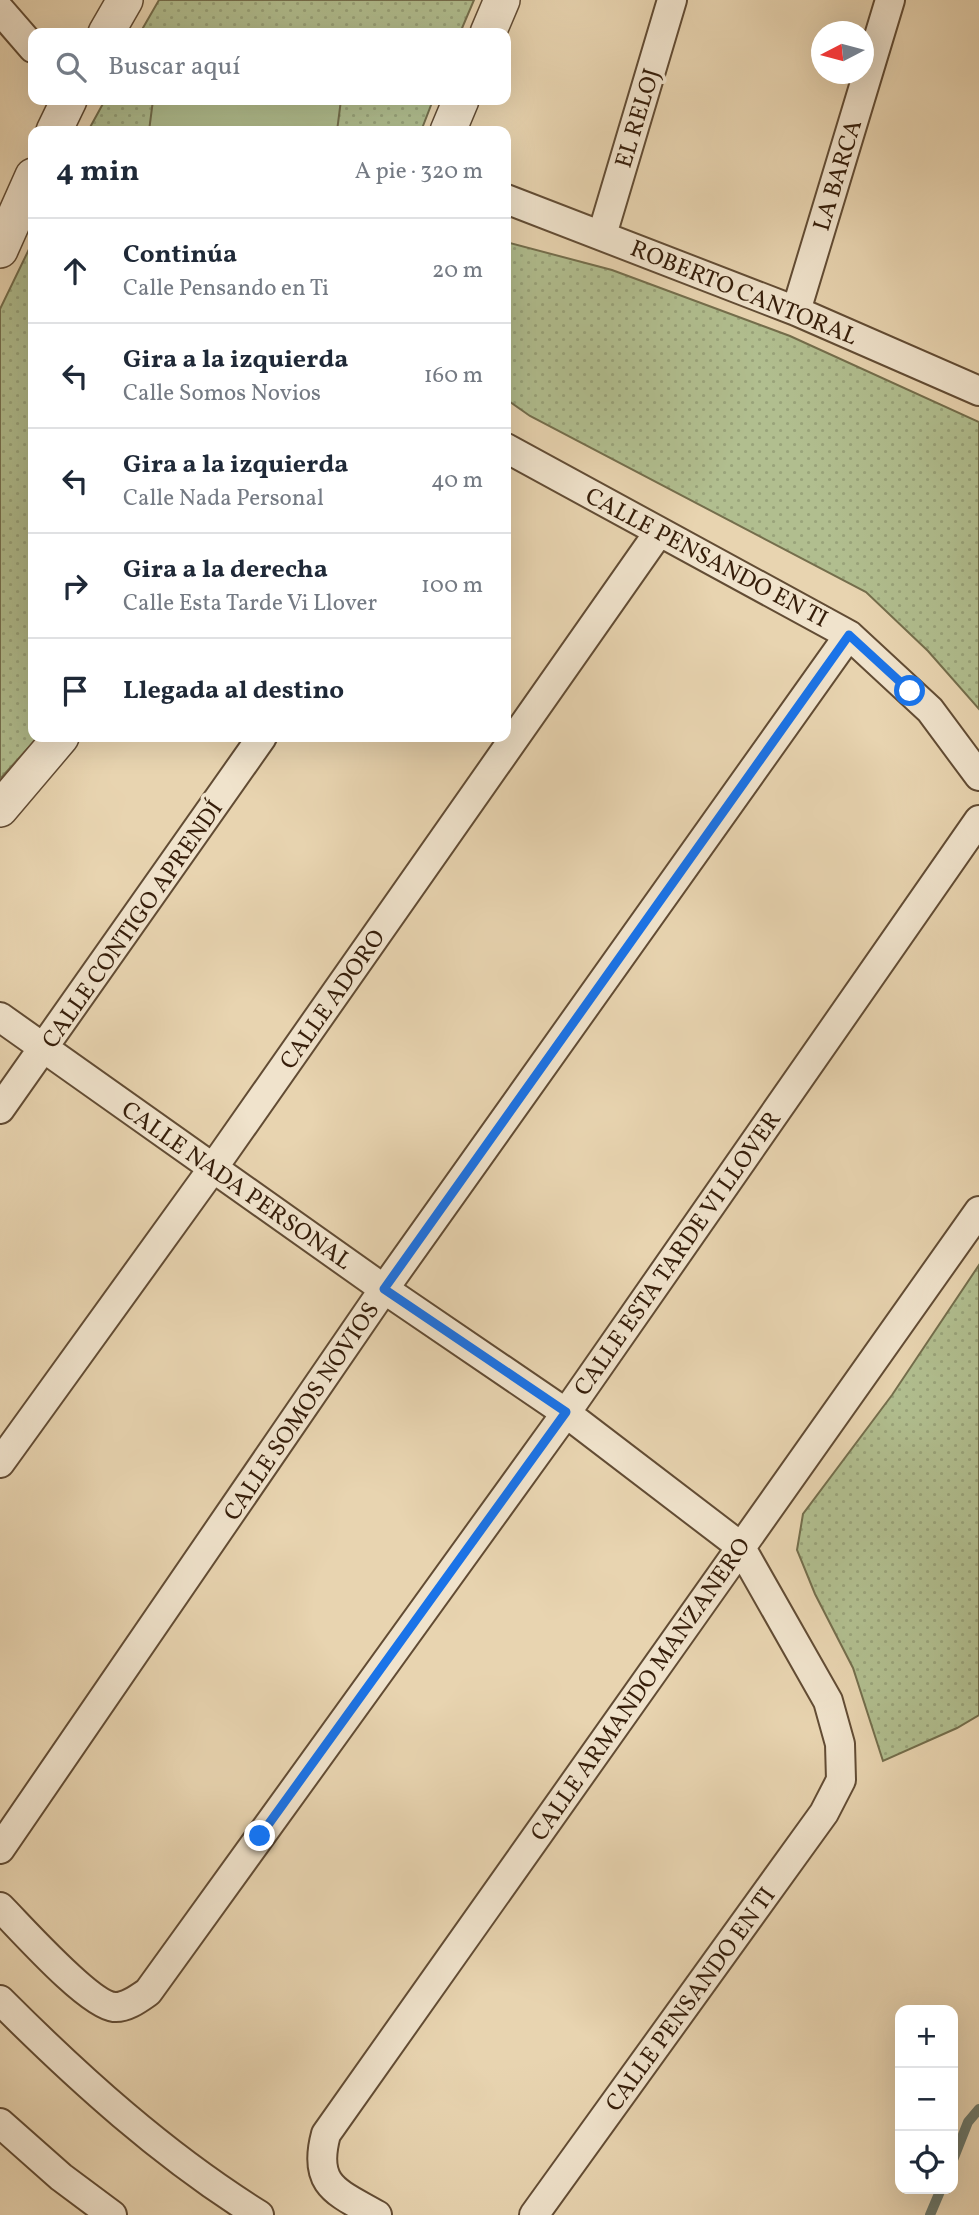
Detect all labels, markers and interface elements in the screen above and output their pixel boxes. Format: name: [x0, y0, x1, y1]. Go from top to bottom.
north arrow: [811, 21, 874, 84]
search box: [28, 28, 511, 105]
icon: search: [52, 48, 90, 86]
text: Buscar aquí: [108, 49, 240, 85]
street label: EL RELOJ: [608, 65, 670, 173]
street label: LA BARCA: [806, 116, 872, 235]
text: 4 min: [56, 151, 140, 193]
text: A pie · 320 m: [355, 156, 483, 188]
street label: ROBERTO CANTORAL: [625, 233, 862, 355]
text: Continúa: [123, 237, 237, 273]
icon: ahead: [56, 252, 94, 290]
text: 20 m: [432, 255, 483, 287]
text: Calle Pensando en Ti: [123, 273, 329, 305]
text: Gira a la izquierda: [123, 342, 348, 378]
icon: left: [56, 357, 94, 395]
text: 160 m: [424, 360, 483, 392]
text: Calle Somos Novios: [123, 378, 321, 410]
text: Gira a la izquierda: [123, 447, 348, 483]
icon: left: [56, 462, 94, 500]
text: 40 m: [431, 465, 483, 497]
street label: CALLE PENSANDO EN TI: [579, 480, 833, 637]
text: Calle Nada Personal: [123, 483, 324, 515]
text: Gira a la derecha: [123, 552, 328, 588]
icon: right: [56, 567, 94, 605]
text: 100 m: [421, 570, 483, 602]
text: Calle Esta Tarde Vi Llover: [123, 588, 377, 620]
icon: arrive: [56, 672, 94, 710]
text: Llegada al destino: [123, 673, 344, 709]
route start: [894, 675, 925, 706]
street label: CALLE CONTIGO APRENDÍ: [35, 794, 232, 1056]
street label: CALLE ADORO: [273, 923, 395, 1077]
street label: CALLE NADA PERSONAL: [114, 1094, 358, 1279]
street label: CALLE ESTA TARDE VI LLOVER: [567, 1105, 790, 1404]
street label: CALLE SOMOS NOVIOS: [217, 1296, 389, 1528]
street label: CALLE ARMANDO MANZANERO: [523, 1531, 760, 1849]
route end: [244, 1820, 275, 1851]
street label: CALLE PENSANDO EN TI: [598, 1881, 785, 2120]
map controls: [895, 2005, 958, 2194]
button: +: [895, 2005, 958, 2068]
button: −: [895, 2068, 958, 2131]
button: locate: [895, 2131, 958, 2194]

